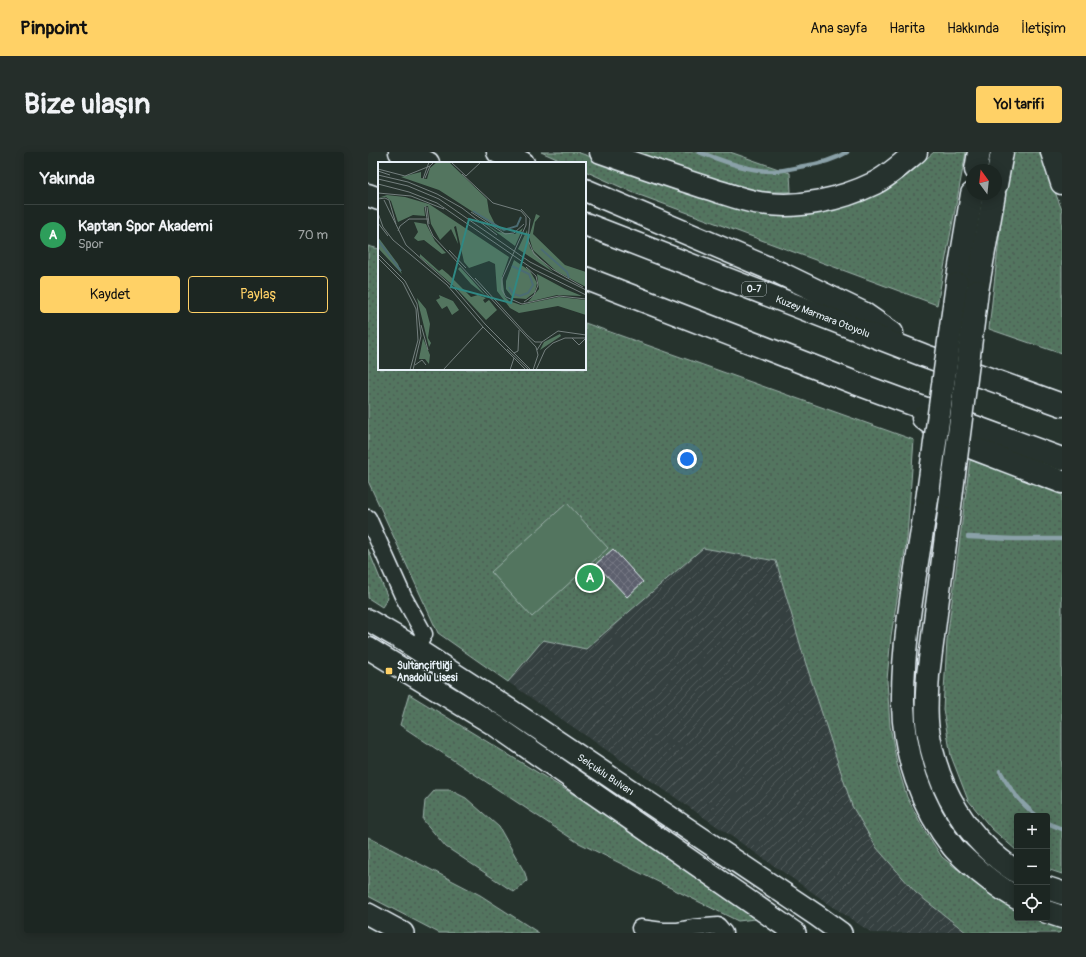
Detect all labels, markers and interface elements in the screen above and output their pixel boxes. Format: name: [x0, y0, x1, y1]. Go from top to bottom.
text: Pinpoint: [20, 16, 87, 40]
text: Ana sayfa: [810, 20, 867, 37]
text: Harita: [889, 20, 925, 37]
text: Hakkında: [947, 20, 999, 37]
text: İletişim: [1021, 20, 1066, 37]
button: Yol tarifi: [976, 86, 1062, 123]
text: Bize ulaşın: [24, 87, 150, 122]
inset map: [378, 162, 586, 370]
north arrow: [966, 164, 1002, 200]
text: Yakında: [40, 168, 95, 189]
text: Kaptan Spor Akademi: [78, 217, 212, 236]
text: A: [49, 227, 57, 243]
text: 70 m: [298, 227, 328, 243]
text: Spor: [78, 236, 103, 252]
button: Kaydet: [40, 276, 180, 313]
button: Paylaş: [188, 276, 328, 313]
road number: O-7: [742, 282, 766, 296]
street label: Kuzey Marmara Otoyolu: [774, 293, 871, 340]
your location: [677, 449, 697, 469]
pin: A: [577, 563, 603, 593]
place label: Sultançiftliği Anadolu Lisesi: [397, 660, 458, 684]
marker: Sultançiftliği Anadolu Lisesi: [384, 666, 394, 676]
street label: Selçuklu Bulvarı: [575, 752, 636, 798]
map controls: [1014, 813, 1050, 921]
button: +: [1014, 813, 1050, 849]
button: −: [1014, 849, 1050, 885]
button: locate: [1014, 885, 1050, 921]

